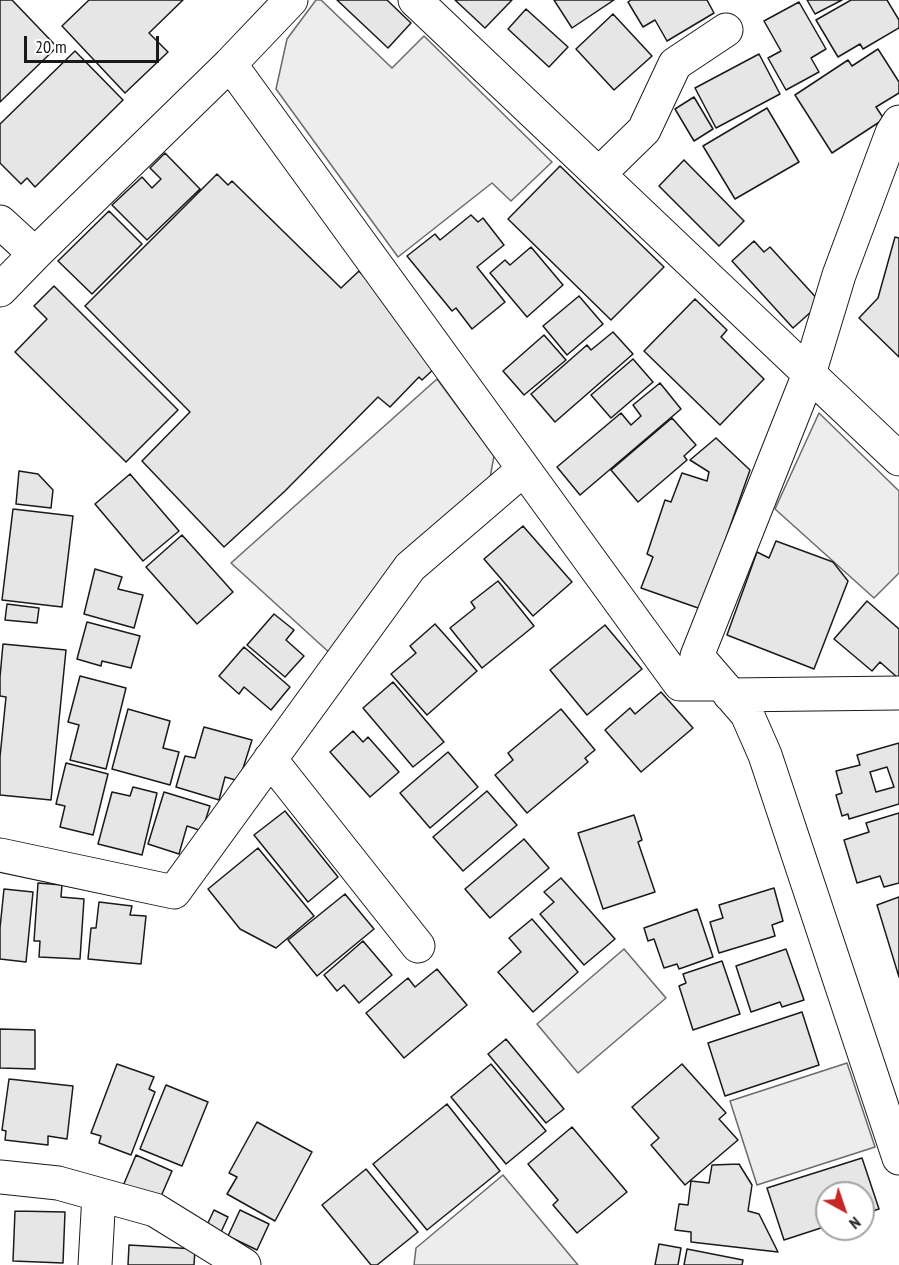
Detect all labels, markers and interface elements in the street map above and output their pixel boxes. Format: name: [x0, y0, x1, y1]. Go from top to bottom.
scale bar: [27, 24, 162, 62]
text: 20 m: [35, 35, 67, 58]
north arrow: [815, 1181, 875, 1241]
text: N: [846, 1213, 865, 1234]

